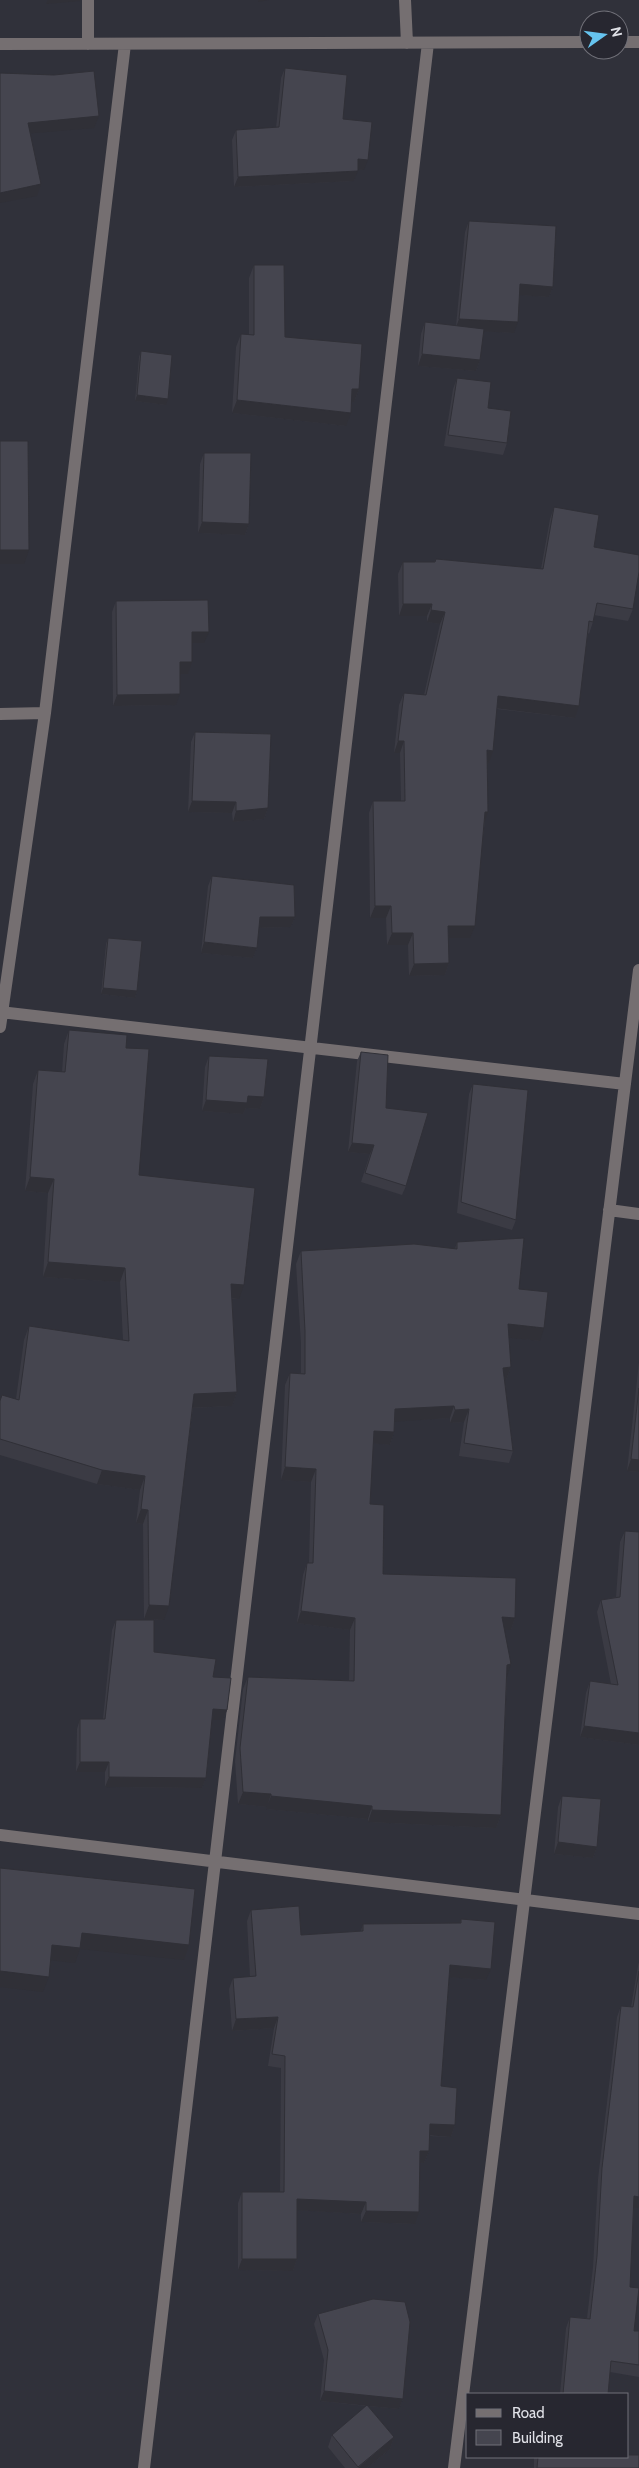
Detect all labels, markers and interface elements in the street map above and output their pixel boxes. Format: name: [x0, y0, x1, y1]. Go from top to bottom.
north arrow: [579, 10, 629, 60]
text: N: [607, 25, 627, 39]
legend: [466, 2393, 629, 2458]
text: Road: [512, 2404, 545, 2422]
text: Building: [512, 2429, 563, 2447]

